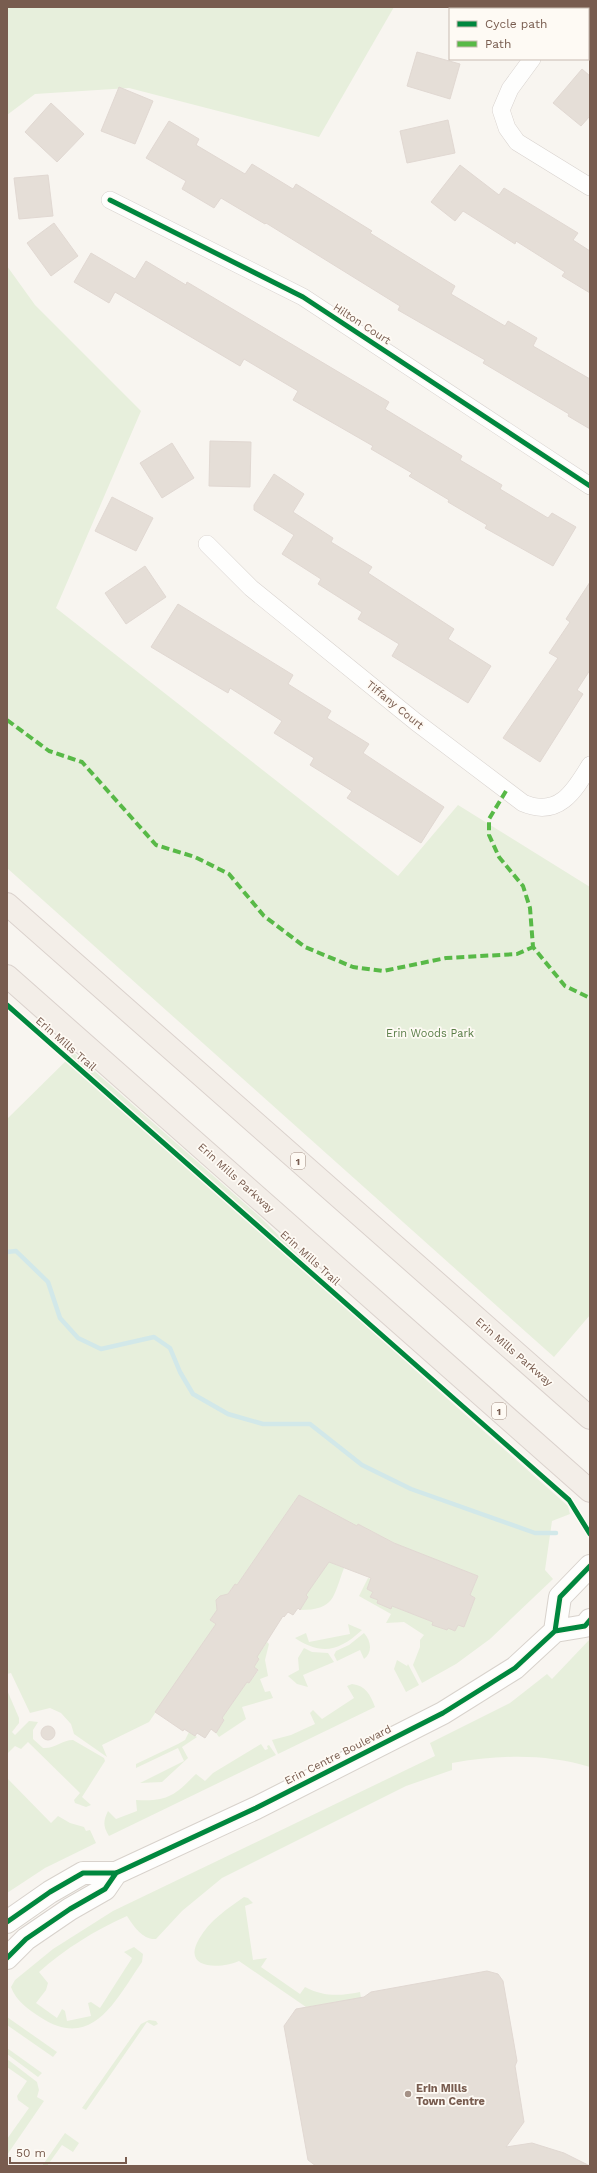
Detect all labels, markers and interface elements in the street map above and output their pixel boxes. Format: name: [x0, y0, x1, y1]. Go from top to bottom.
legend: [449, 8, 589, 60]
text: Cycle path: [485, 17, 547, 31]
text: Path: [485, 37, 511, 51]
street label: Hilton Court: [331, 301, 393, 348]
street label: Tiffany Court: [364, 678, 426, 732]
street label: Erin Mills Trail: [33, 1014, 99, 1074]
park label: Erin Woods Park: [386, 1027, 474, 1040]
street label: Erin Mills Parkway: [195, 1140, 277, 1216]
road number: 1: [291, 1153, 305, 1169]
street label: Erin Mills Trail: [277, 1228, 343, 1289]
street label: Erin Mills Parkway: [473, 1315, 555, 1389]
road number: 1: [492, 1403, 506, 1419]
street label: Erin Centre Boulevard: [283, 1722, 393, 1788]
place label: Erin Mills Town Centre: [416, 2082, 485, 2108]
marker: Erin Mills Town Centre: [403, 2089, 413, 2099]
scale bar: [10, 2139, 126, 2165]
text: 50 m: [16, 2146, 46, 2160]

